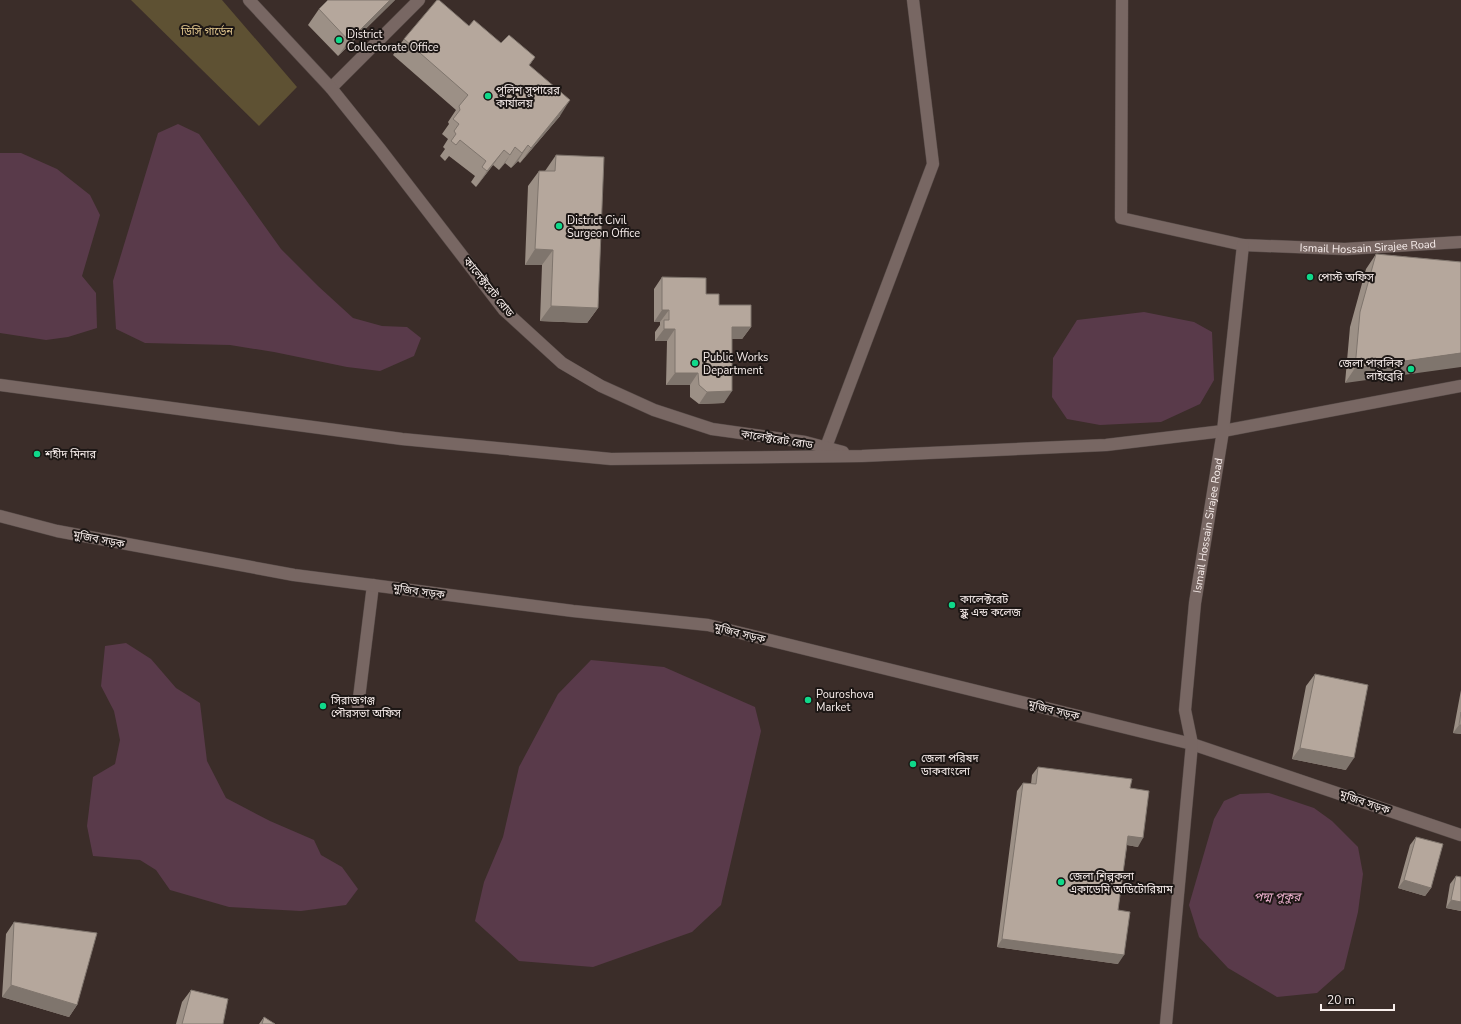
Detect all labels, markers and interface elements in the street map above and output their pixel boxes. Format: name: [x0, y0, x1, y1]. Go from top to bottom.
park label: ডিসি গার্ডেন: [180, 24, 233, 39]
place label: District Collectorate Office: [347, 27, 439, 55]
marker: District Collectorate Office: [334, 35, 344, 45]
place label: পুলিশ সুপারের কার্যালয়: [495, 83, 560, 111]
marker: পুলিশ সুপারের কার্যালয়: [483, 91, 493, 101]
place label: District Civil Surgeon Office: [567, 213, 640, 241]
marker: District Civil Surgeon Office: [554, 221, 564, 231]
street label: Ismail Hossain Sirajee Road: [1299, 237, 1437, 257]
street label: কালেক্টরেট রোড: [459, 254, 517, 320]
place label: পোস্ট অফিস: [1318, 270, 1374, 285]
marker: পোস্ট অফিস: [1305, 272, 1315, 282]
place label: Public Works Department: [703, 350, 768, 378]
place label: জেলা পাবলিক লাইব্রেরি: [1339, 356, 1403, 384]
marker: Public Works Department: [690, 358, 700, 368]
marker: জেলা পাবলিক লাইব্রেরি: [1406, 364, 1416, 374]
street label: কালেক্টরেট রোড: [739, 426, 814, 453]
place label: শহীদ মিনার: [44, 447, 96, 462]
marker: শহীদ মিনার: [32, 449, 42, 459]
street label: Ismail Hossain Sirajee Road: [1190, 457, 1226, 594]
street label: মুজিব সড়ক: [71, 527, 126, 552]
street label: মুজিব সড়ক: [391, 580, 446, 603]
place label: কালেক্টরেট স্কুল এন্ড কলেজ: [959, 592, 1022, 620]
marker: কালেক্টরেট স্কুল এন্ড কলেজ: [947, 600, 957, 610]
street label: মুজিব সড়ক: [712, 620, 767, 647]
place label: Pouroshova Market: [816, 687, 874, 715]
place label: সিরাজগঞ্জ পৌরসভা অফিস: [330, 693, 401, 721]
marker: Pouroshova Market: [803, 695, 813, 705]
street label: মুজিব সড়ক: [1026, 697, 1081, 724]
marker: সিরাজগঞ্জ পৌরসভা অফিস: [318, 701, 328, 711]
place label: জেলা পরিষদ ডাকবাংলো: [920, 751, 979, 779]
marker: জেলা পরিষদ ডাকবাংলো: [908, 759, 918, 769]
street label: মুজিব সড়ক: [1337, 787, 1392, 818]
place label: জেলা শিল্পকলা একাডেমি অডিটোরিয়াম: [1069, 869, 1173, 897]
marker: জেলা শিল্পকলা একাডেমি অডিটোরিয়াম: [1056, 877, 1066, 887]
water label: পদ্ম পুকুর: [1254, 889, 1303, 905]
scale bar: [1321, 986, 1394, 1012]
text: 20 m: [1327, 992, 1355, 1008]

